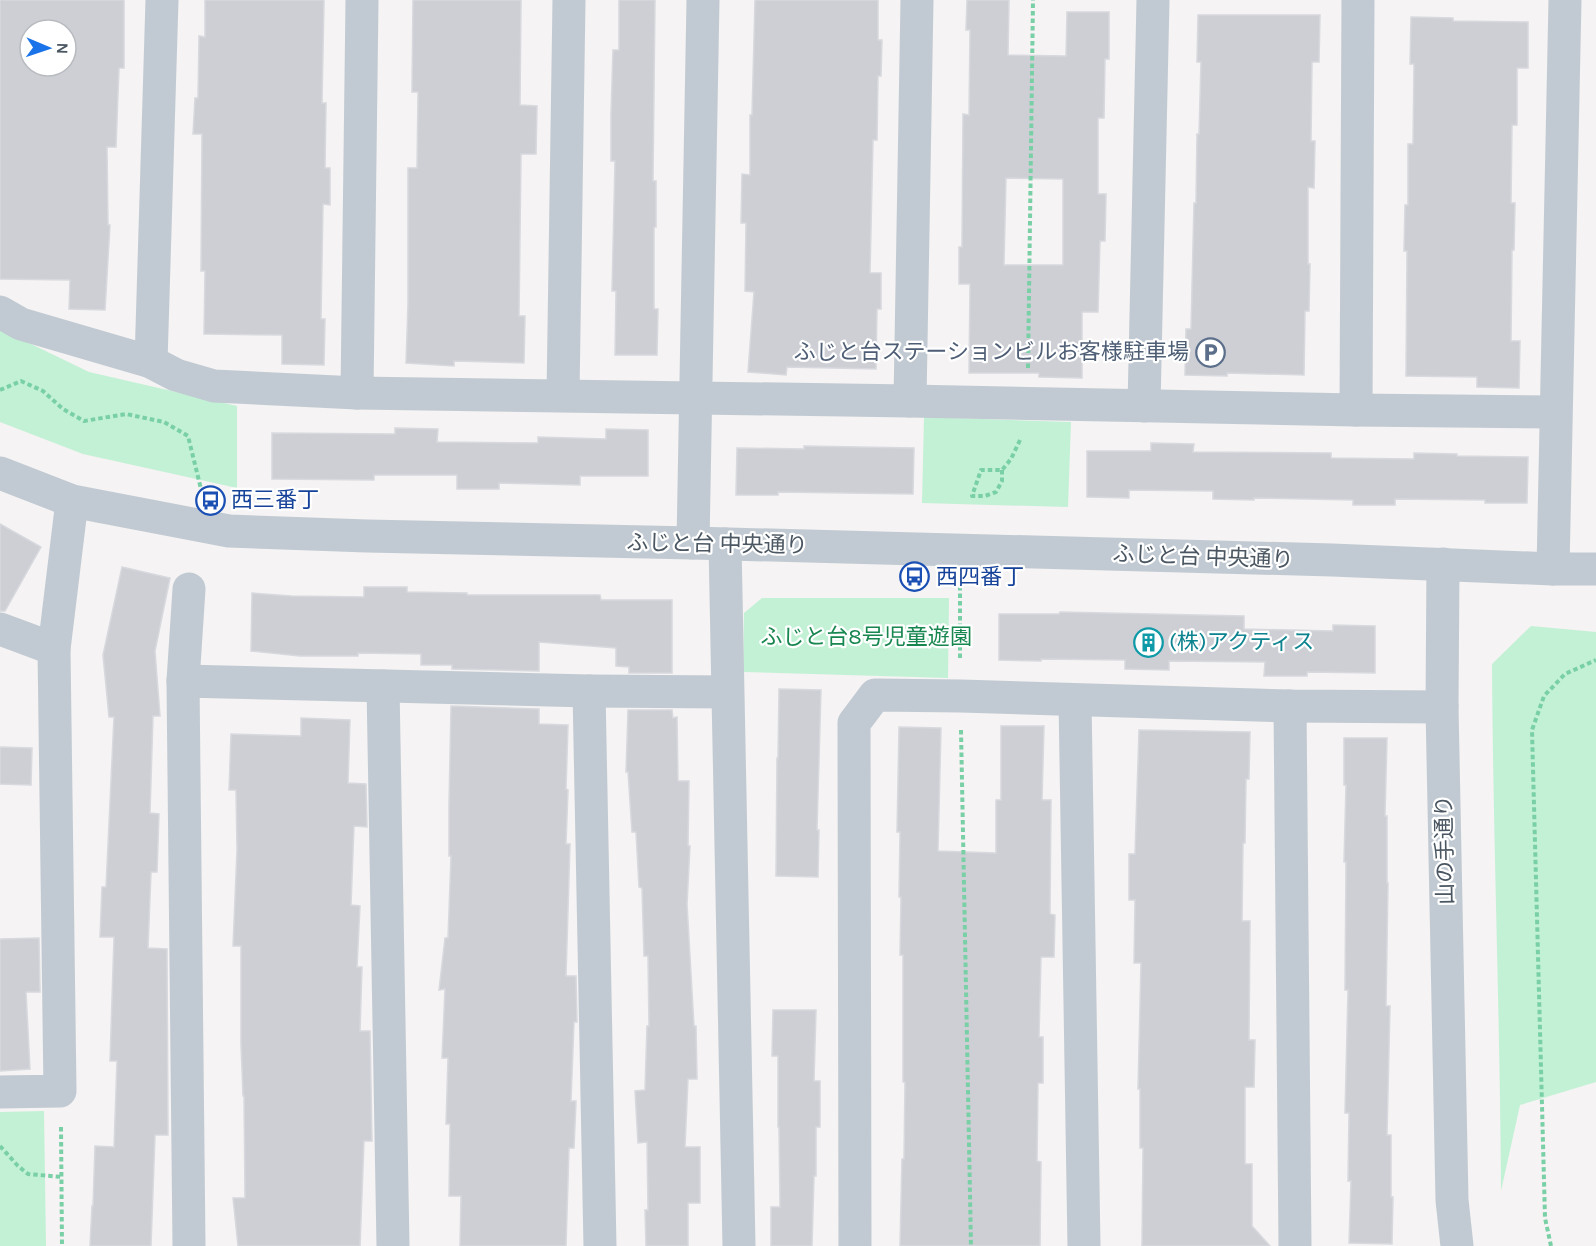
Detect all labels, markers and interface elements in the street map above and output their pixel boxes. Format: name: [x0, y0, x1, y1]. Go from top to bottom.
north arrow: [18, 18, 78, 78]
text: N: [53, 42, 72, 55]
parking icon: ふじと台ステーションビルお客様駐車場: [1194, 336, 1226, 368]
place label: ふじと台ステーションビルお客様駐車場: [793, 339, 1189, 365]
bus stop icon: 西三番丁: [194, 484, 226, 516]
place label: 西三番丁: [231, 487, 319, 513]
street label: ふじと台 中央通り: [626, 529, 808, 559]
street label: ふじと台 中央通り: [1112, 541, 1294, 573]
bus stop icon: 西四番丁: [899, 561, 931, 593]
place label: 西四番丁: [936, 564, 1024, 590]
park label: ふじと台8号児童遊園: [760, 624, 972, 650]
building icon: (株)アクティス: [1132, 626, 1164, 658]
place label: (株)アクティス: [1169, 629, 1314, 655]
street label: 山の手通り: [1431, 795, 1459, 905]

